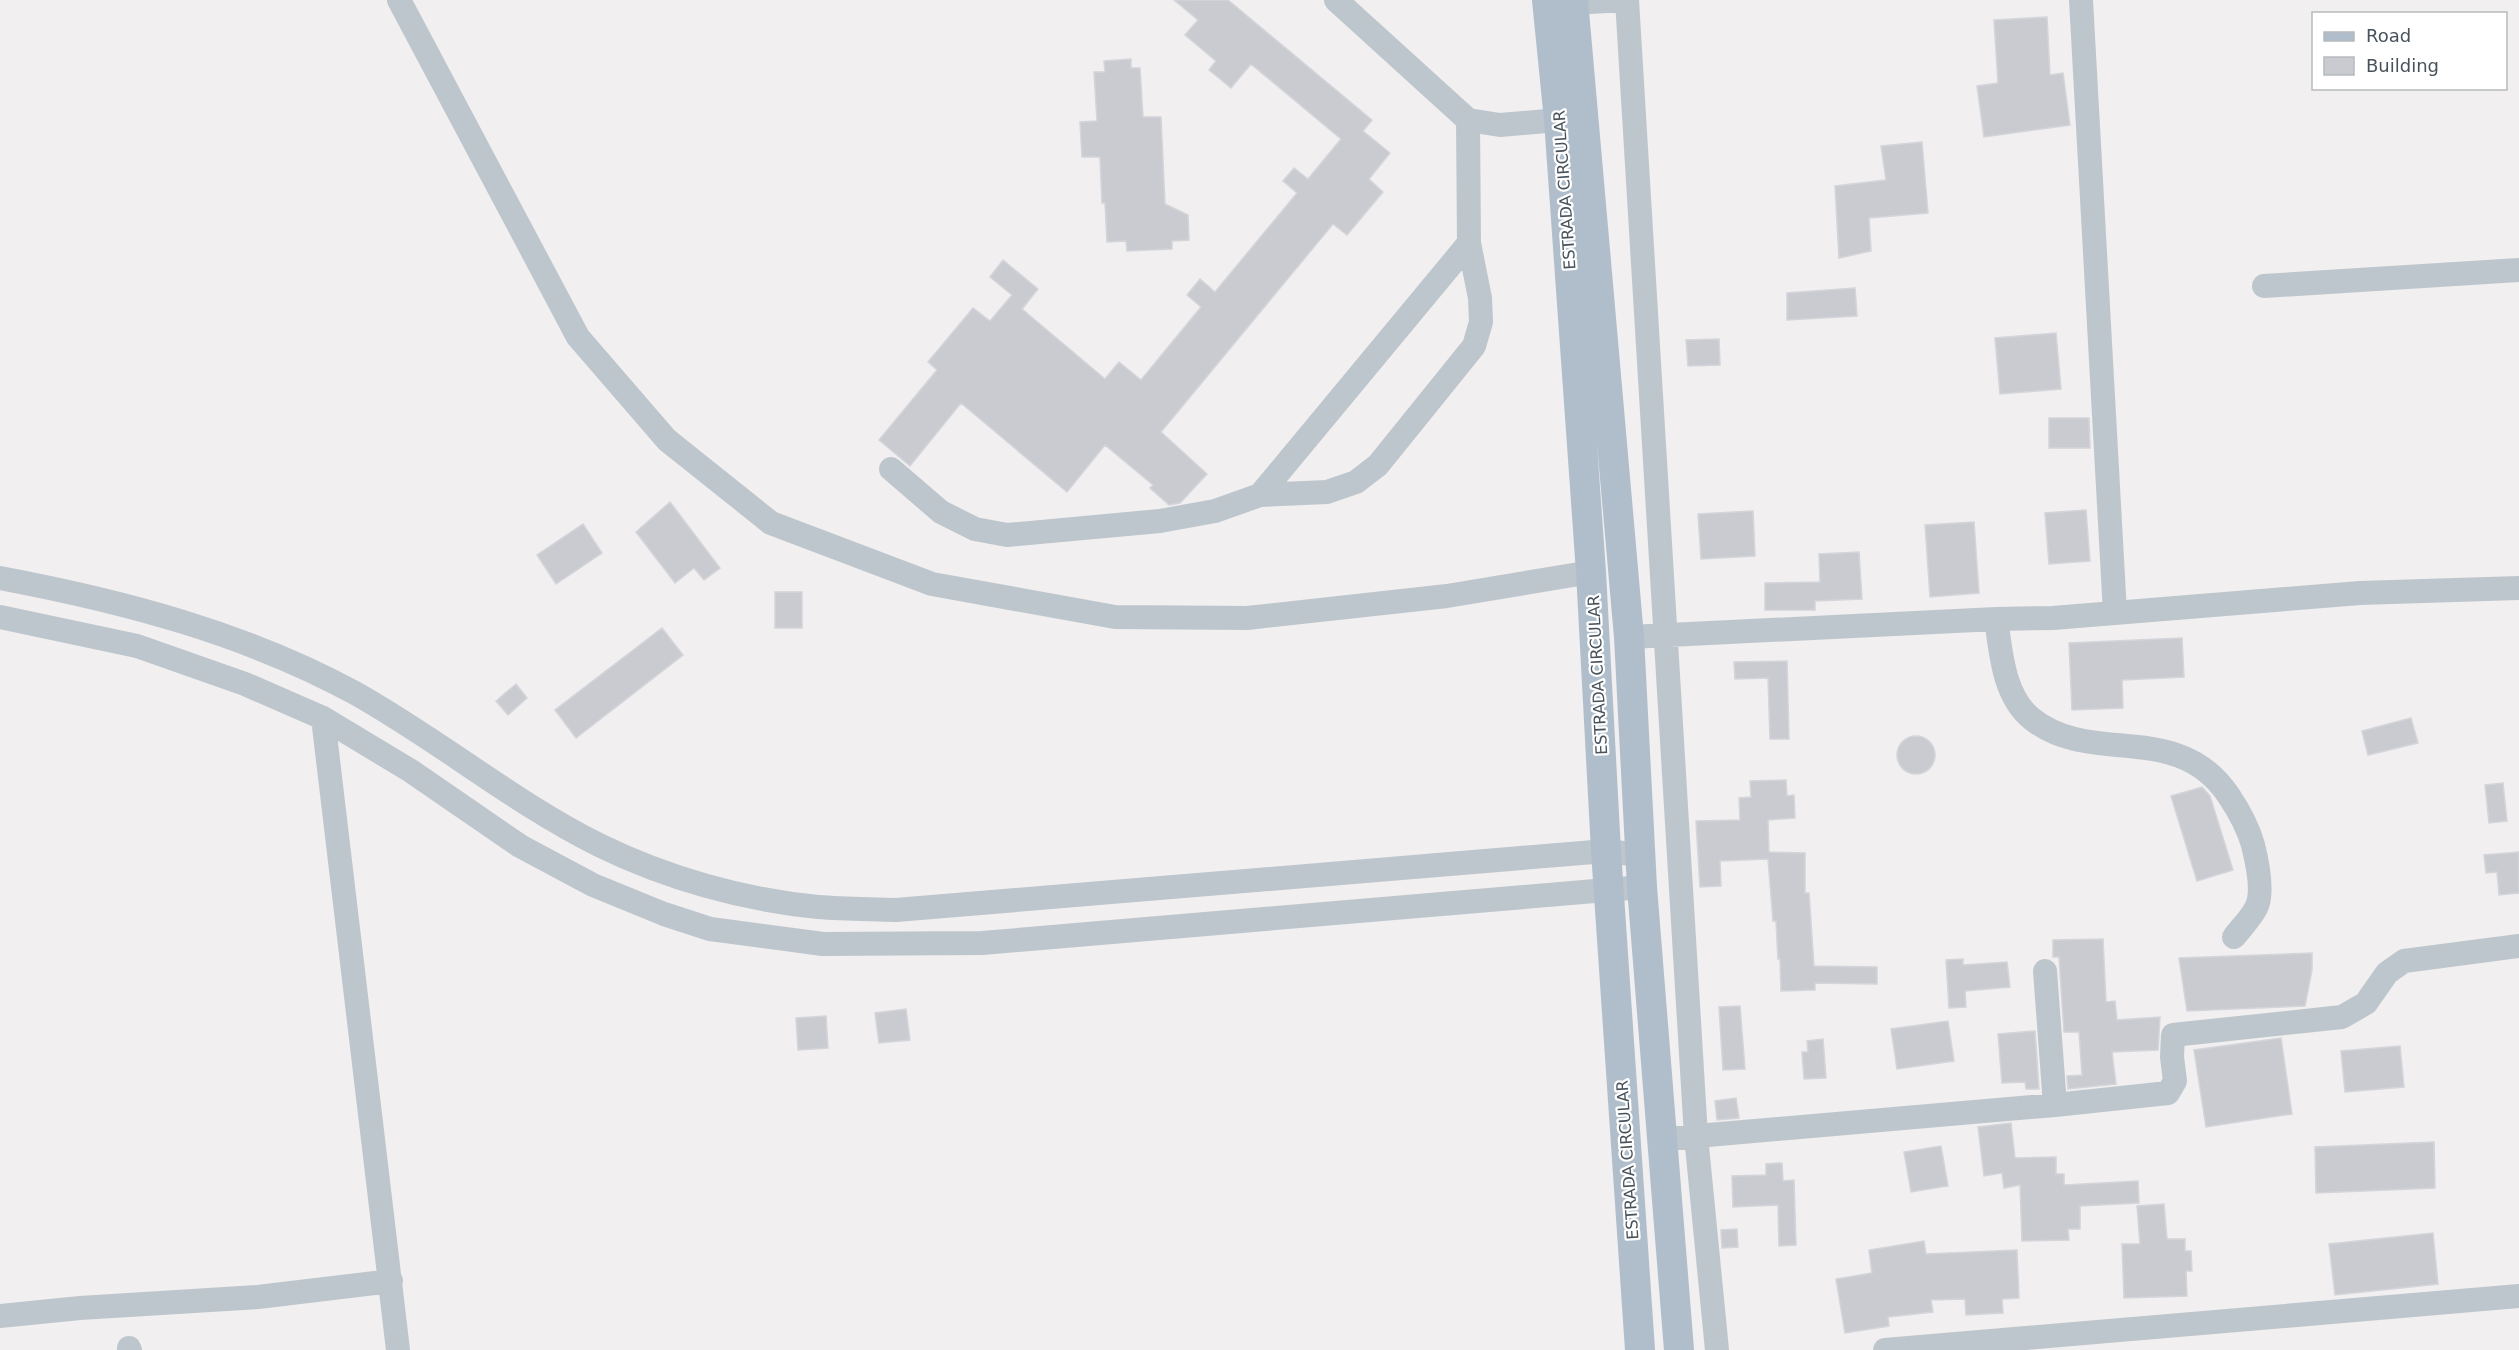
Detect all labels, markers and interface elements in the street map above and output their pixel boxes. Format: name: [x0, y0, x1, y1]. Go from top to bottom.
legend: [2312, 12, 2507, 90]
text: Road: [2366, 25, 2411, 46]
text: Building: [2366, 55, 2439, 76]
street label: ESTRADA CIRCULAR: [1549, 110, 1580, 270]
street label: ESTRADA CIRCULAR: [1584, 595, 1611, 755]
street label: ESTRADA CIRCULAR: [1612, 1080, 1643, 1240]

